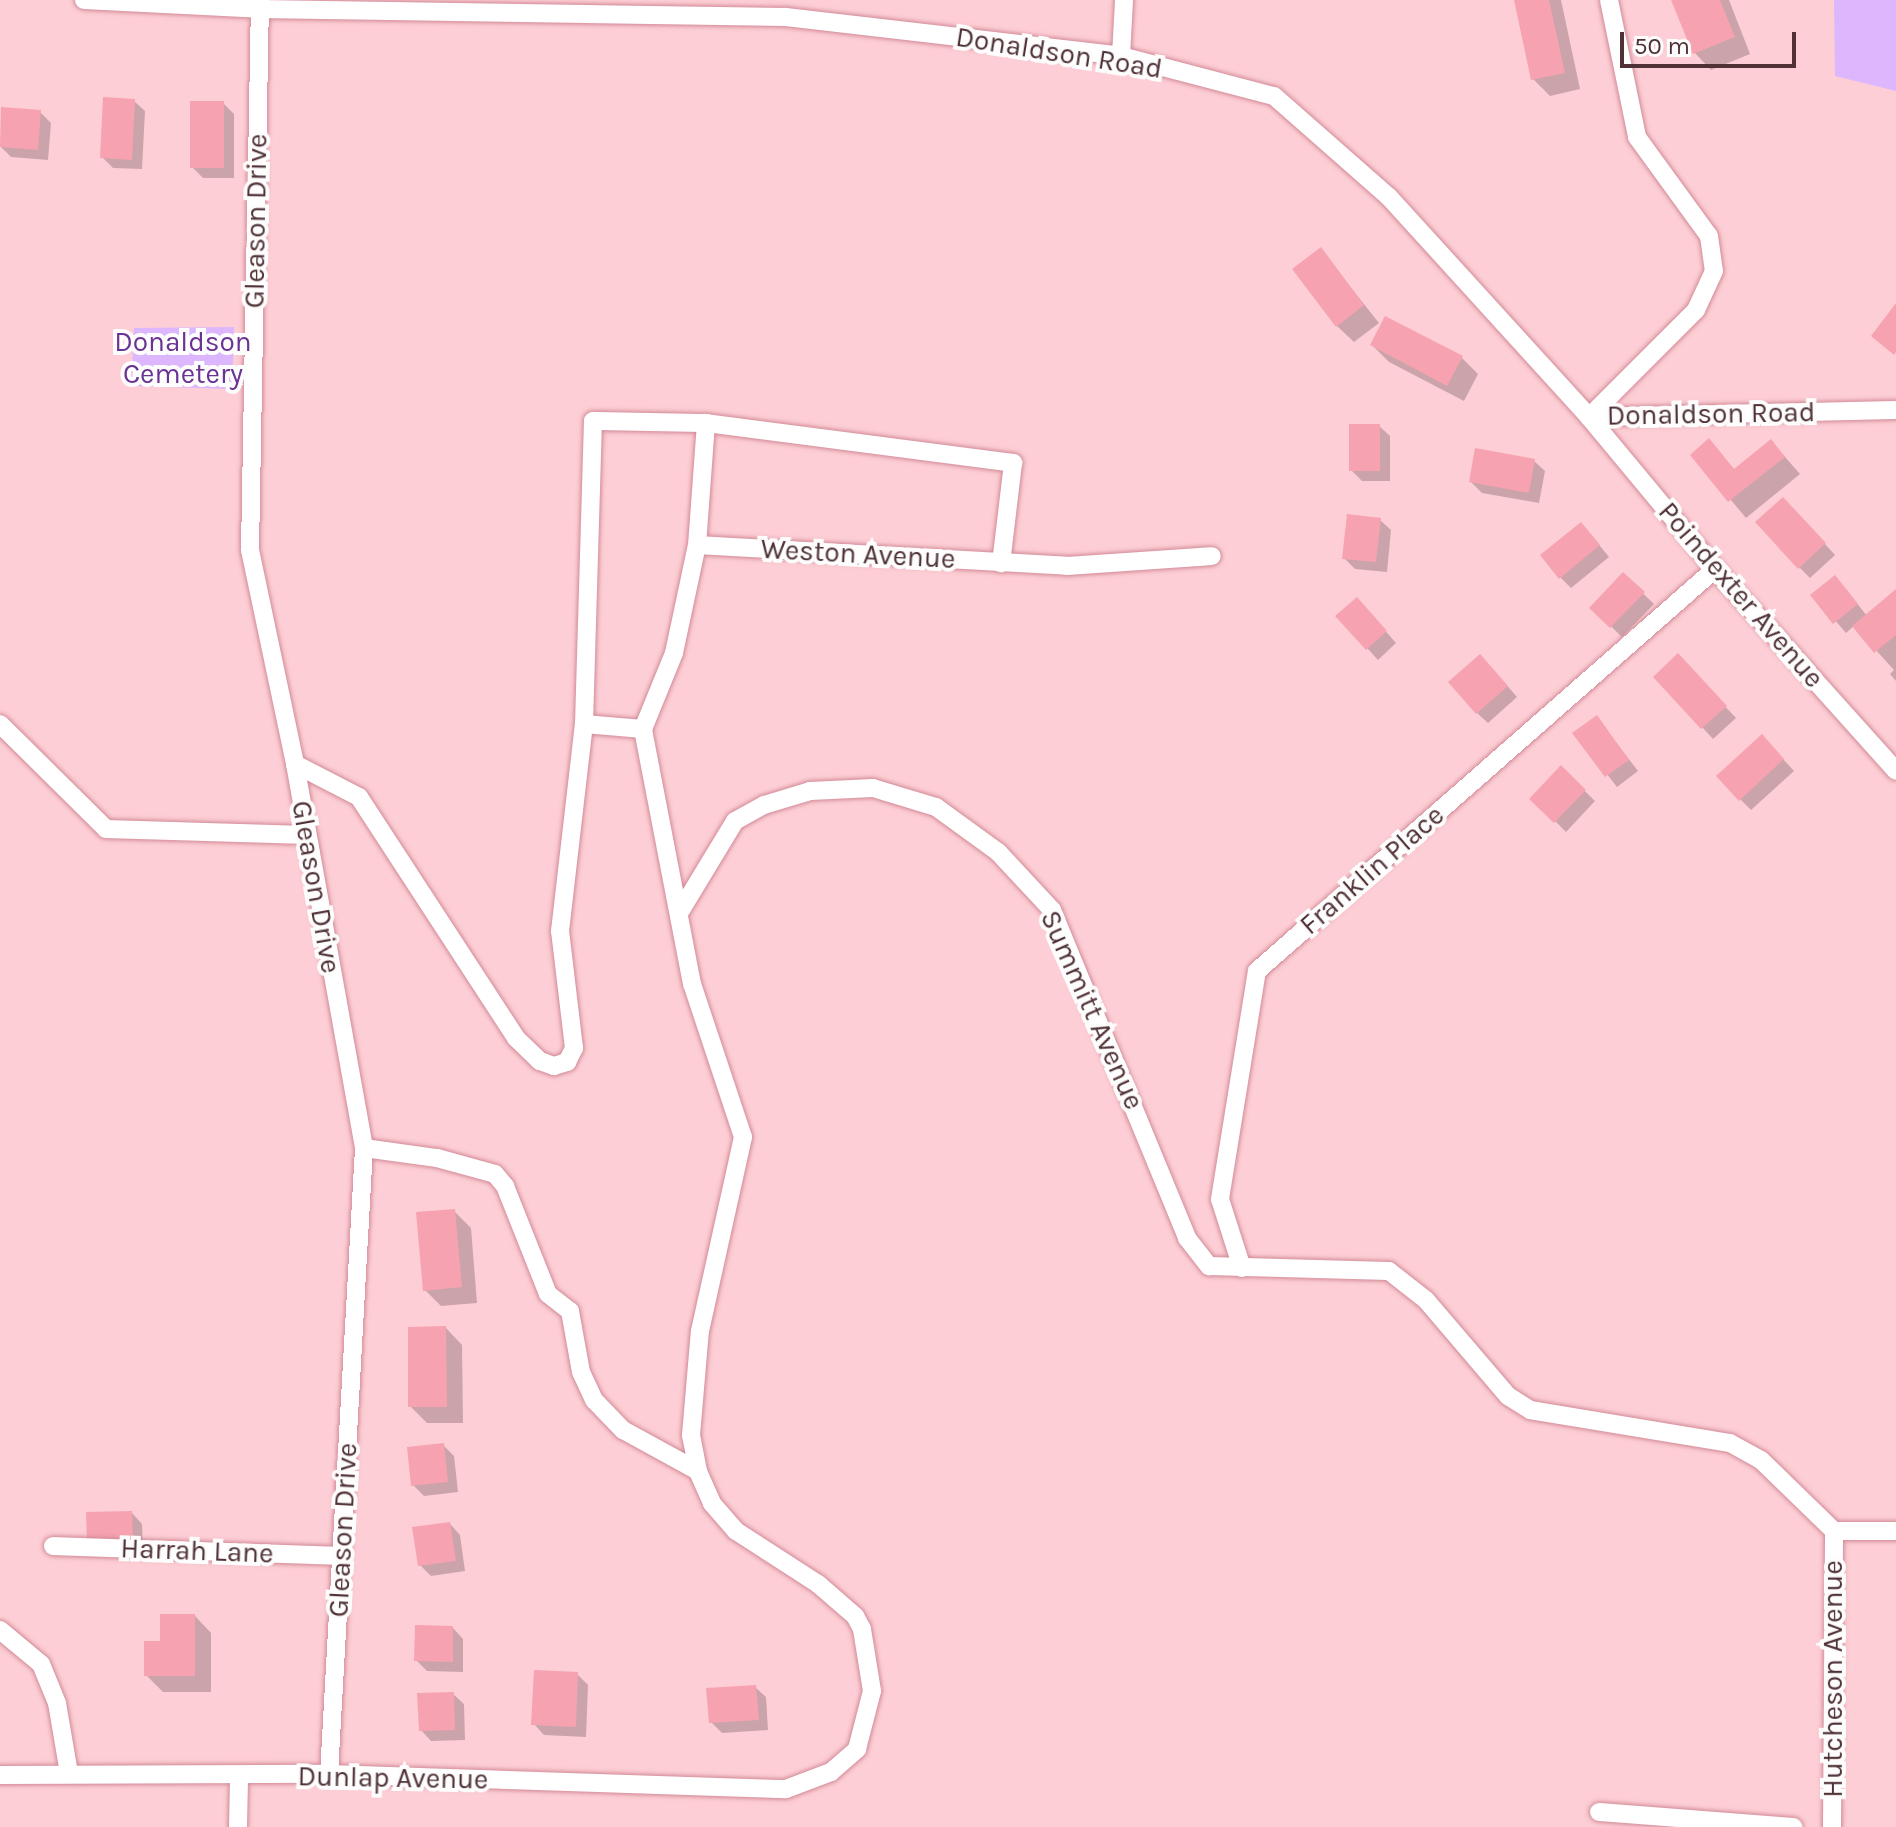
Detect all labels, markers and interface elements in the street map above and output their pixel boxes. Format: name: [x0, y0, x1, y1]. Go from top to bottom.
scale bar: [1624, 16, 1800, 66]
street label: Donaldson Road: [953, 20, 1165, 86]
text: 50 m: [1634, 32, 1690, 60]
street label: Gleason Drive: [238, 133, 274, 309]
park label: Donaldson Cemetery: [114, 325, 252, 391]
street label: Donaldson Road: [1606, 395, 1816, 433]
street label: Poindexter Avenue: [1651, 495, 1831, 695]
street label: Weston Avenue: [760, 532, 956, 576]
street label: Gleason Drive: [284, 798, 348, 976]
street label: Franklin Place: [1293, 798, 1451, 942]
street label: Summitt Avenue: [1033, 905, 1151, 1115]
street label: Gleason Drive: [322, 1442, 364, 1618]
street label: Harrah Lane: [120, 1532, 274, 1570]
street label: Hutcheson Avenue: [1816, 1560, 1850, 1798]
street label: Dunlap Avenue: [297, 1760, 489, 1796]

